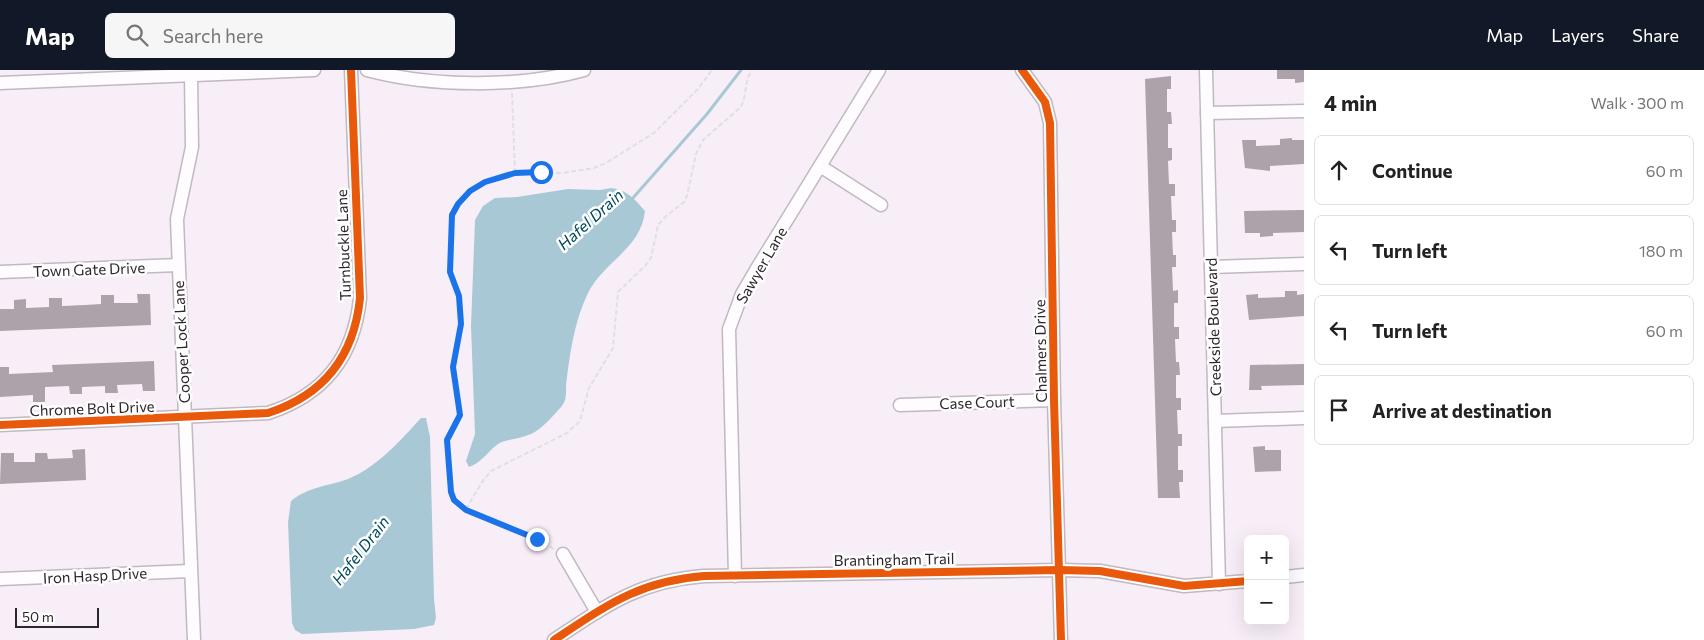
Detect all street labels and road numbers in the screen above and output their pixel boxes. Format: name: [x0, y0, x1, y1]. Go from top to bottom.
street label: Turnbuckle Lane: [332, 189, 354, 301]
street label: Sawyer Lane: [732, 223, 790, 307]
street label: Town Gate Drive: [32, 258, 146, 280]
street label: Creekside Boulevard: [1202, 258, 1224, 396]
street label: Cooper Lock Lane: [169, 280, 193, 404]
street label: Chalmers Drive: [1030, 299, 1050, 403]
street label: Case Court: [939, 392, 1015, 412]
street label: Chrome Bolt Drive: [29, 397, 155, 419]
street label: Brantingham Trail: [833, 549, 955, 569]
street label: Iron Hasp Drive: [42, 563, 148, 587]

